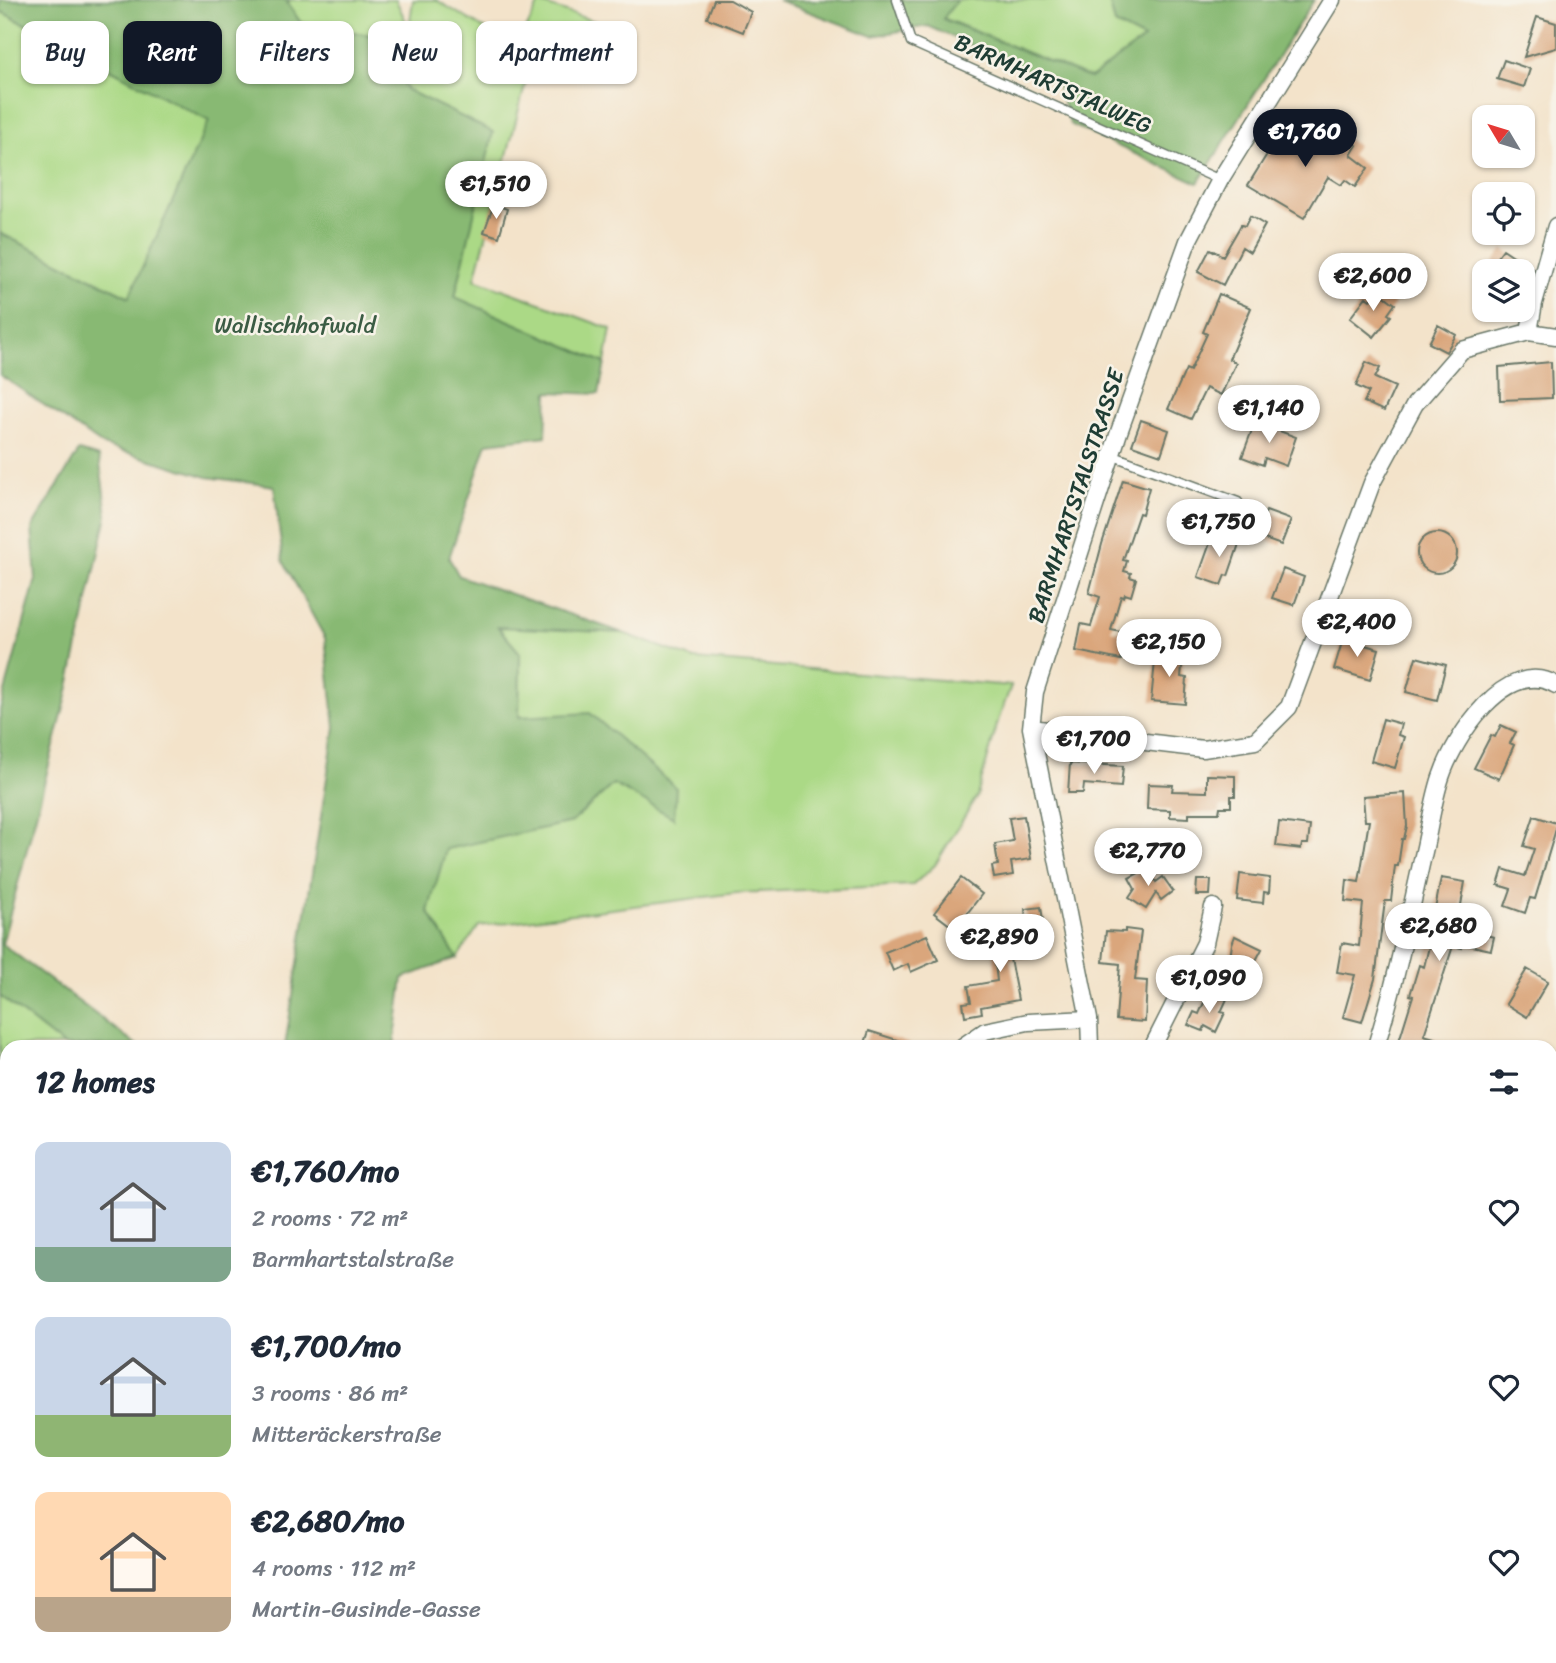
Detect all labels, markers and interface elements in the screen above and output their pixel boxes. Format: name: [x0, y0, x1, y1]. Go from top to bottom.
chip: Buy: [21, 21, 109, 84]
chip: Rent: [123, 21, 222, 84]
chip: Filters: [236, 21, 354, 84]
chip: New: [368, 21, 462, 84]
chip: Apartment: [476, 21, 637, 84]
street label: BARMHARTSTALWEG: [947, 22, 1159, 146]
north arrow: [1472, 105, 1535, 168]
map controls: [1472, 105, 1535, 322]
pin: €1,760: [1248, 110, 1362, 169]
text: €1,760: [1269, 111, 1341, 152]
pin: €1,510: [439, 162, 553, 221]
text: €1,510: [461, 163, 531, 204]
button: locate: [1472, 182, 1535, 245]
pin: €2,600: [1316, 254, 1430, 313]
text: €2,600: [1335, 255, 1411, 296]
button: layers: [1472, 259, 1535, 322]
park label: Wallischhofwald: [214, 305, 378, 346]
street label: BARMHARTSTALSTRASSE: [1016, 362, 1137, 629]
pin: €1,140: [1212, 386, 1326, 445]
text: €1,140: [1234, 387, 1304, 428]
pin: €1,750: [1162, 500, 1276, 559]
text: €1,750: [1182, 501, 1256, 542]
pin: €2,400: [1300, 600, 1414, 659]
text: €2,400: [1318, 601, 1396, 642]
pin: €2,150: [1112, 620, 1226, 679]
text: €2,150: [1132, 621, 1206, 662]
pin: €1,700: [1037, 716, 1151, 776]
text: €1,700: [1057, 718, 1131, 759]
pin: €2,770: [1091, 828, 1205, 888]
text: €2,770: [1110, 830, 1186, 871]
pin: €2,680: [1382, 904, 1496, 963]
text: €2,680: [1401, 905, 1477, 946]
pin: €2,890: [943, 914, 1057, 974]
text: €2,890: [961, 916, 1039, 957]
pin: €1,090: [1152, 956, 1266, 1015]
text: €1,090: [1172, 957, 1246, 998]
text: 12 homes: [35, 1055, 155, 1109]
icon: filters: [1485, 1063, 1523, 1101]
text: €1,760/mo: [252, 1144, 399, 1198]
icon: home: [91, 1170, 175, 1254]
icon: heart: [1485, 1193, 1523, 1231]
text: 2 rooms · 72 m²: [252, 1198, 408, 1239]
text: Barmhartstalstraße: [252, 1239, 454, 1280]
text: €1,700/mo: [252, 1319, 401, 1373]
icon: home: [91, 1345, 175, 1429]
icon: heart: [1485, 1368, 1523, 1406]
text: 3 rooms · 86 m²: [252, 1373, 408, 1414]
text: Mitteräckerstraße: [252, 1414, 442, 1455]
text: €2,680/mo: [252, 1494, 405, 1548]
icon: home: [91, 1520, 175, 1604]
icon: heart: [1485, 1543, 1523, 1581]
text: 4 rooms · 112 m²: [252, 1548, 416, 1589]
text: Martin-Gusinde-Gasse: [252, 1589, 481, 1630]

